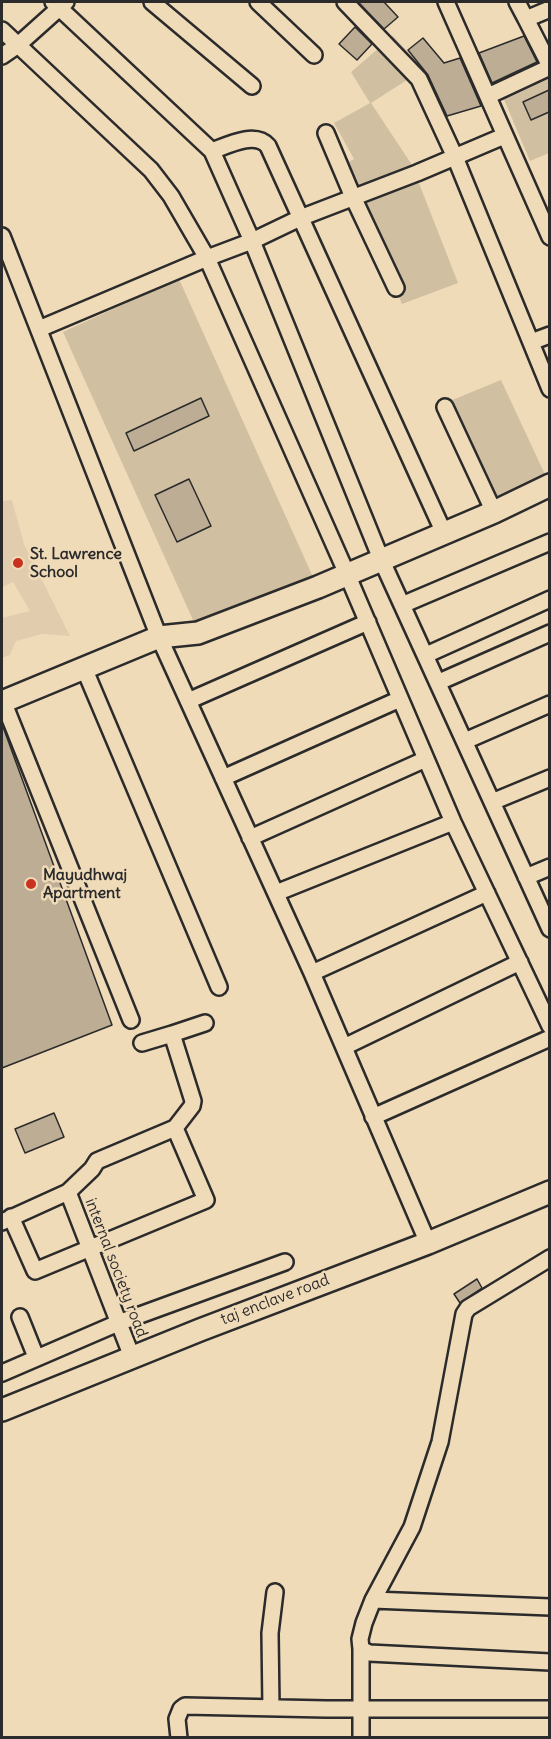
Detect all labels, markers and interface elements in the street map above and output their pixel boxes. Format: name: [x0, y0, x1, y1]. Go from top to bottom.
place label: St. Lawrence School: [30, 544, 122, 582]
marker: St. Lawrence School: [11, 556, 25, 570]
place label: Mayudhwaj Apartment: [43, 865, 127, 903]
marker: Mayudhwaj Apartment: [24, 877, 38, 891]
street label: internal society road: [81, 1196, 151, 1340]
street label: taj enclave road: [218, 1270, 332, 1330]

